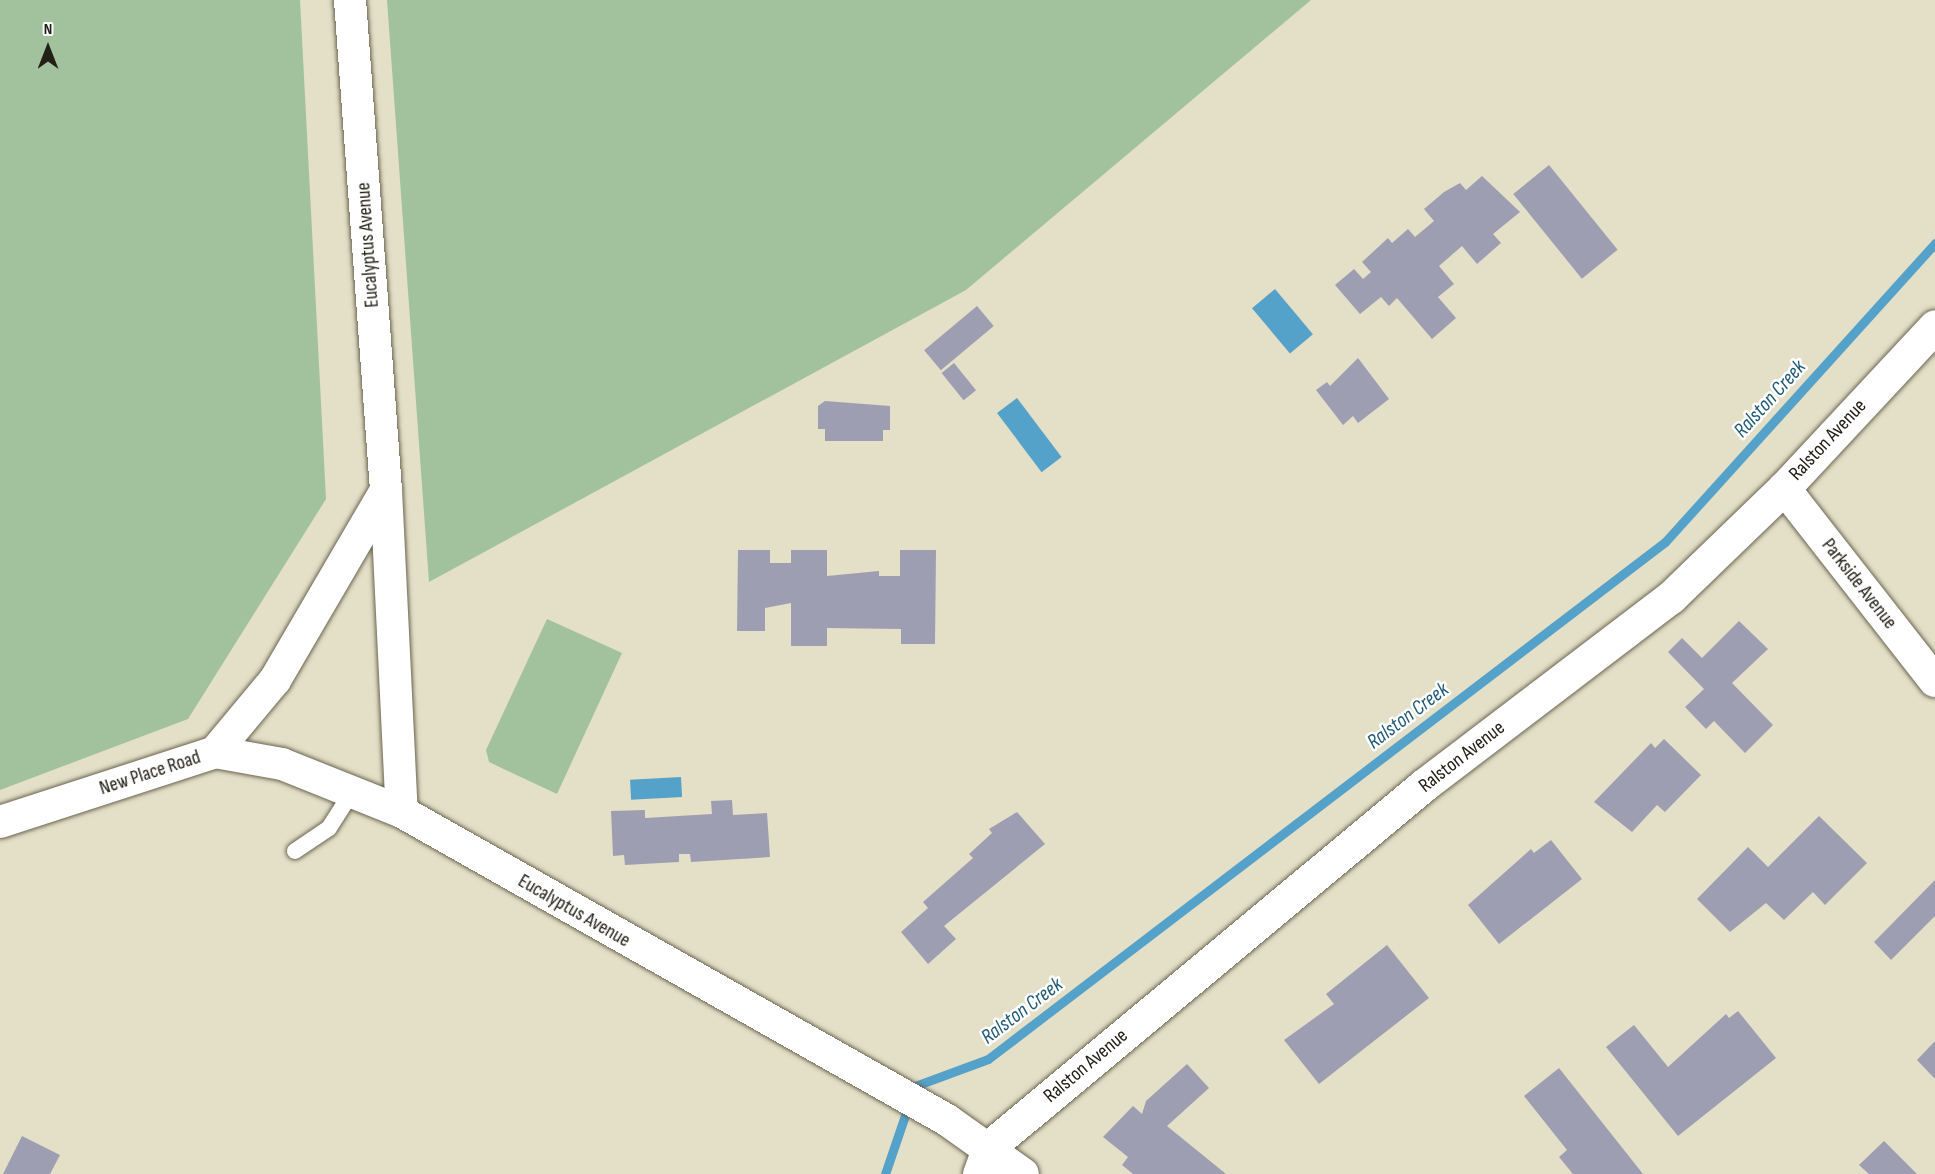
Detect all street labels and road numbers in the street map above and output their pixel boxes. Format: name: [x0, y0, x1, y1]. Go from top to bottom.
street label: Eucalyptus Avenue: [352, 182, 384, 308]
street label: Ralston Avenue: [1784, 394, 1872, 486]
street label: Parkside Avenue: [1816, 534, 1902, 634]
street label: Ralston Avenue: [1414, 716, 1510, 798]
street label: New Place Road: [96, 745, 204, 801]
street label: Eucalyptus Avenue: [514, 869, 634, 953]
street label: Ralston Avenue: [1039, 1024, 1133, 1108]

